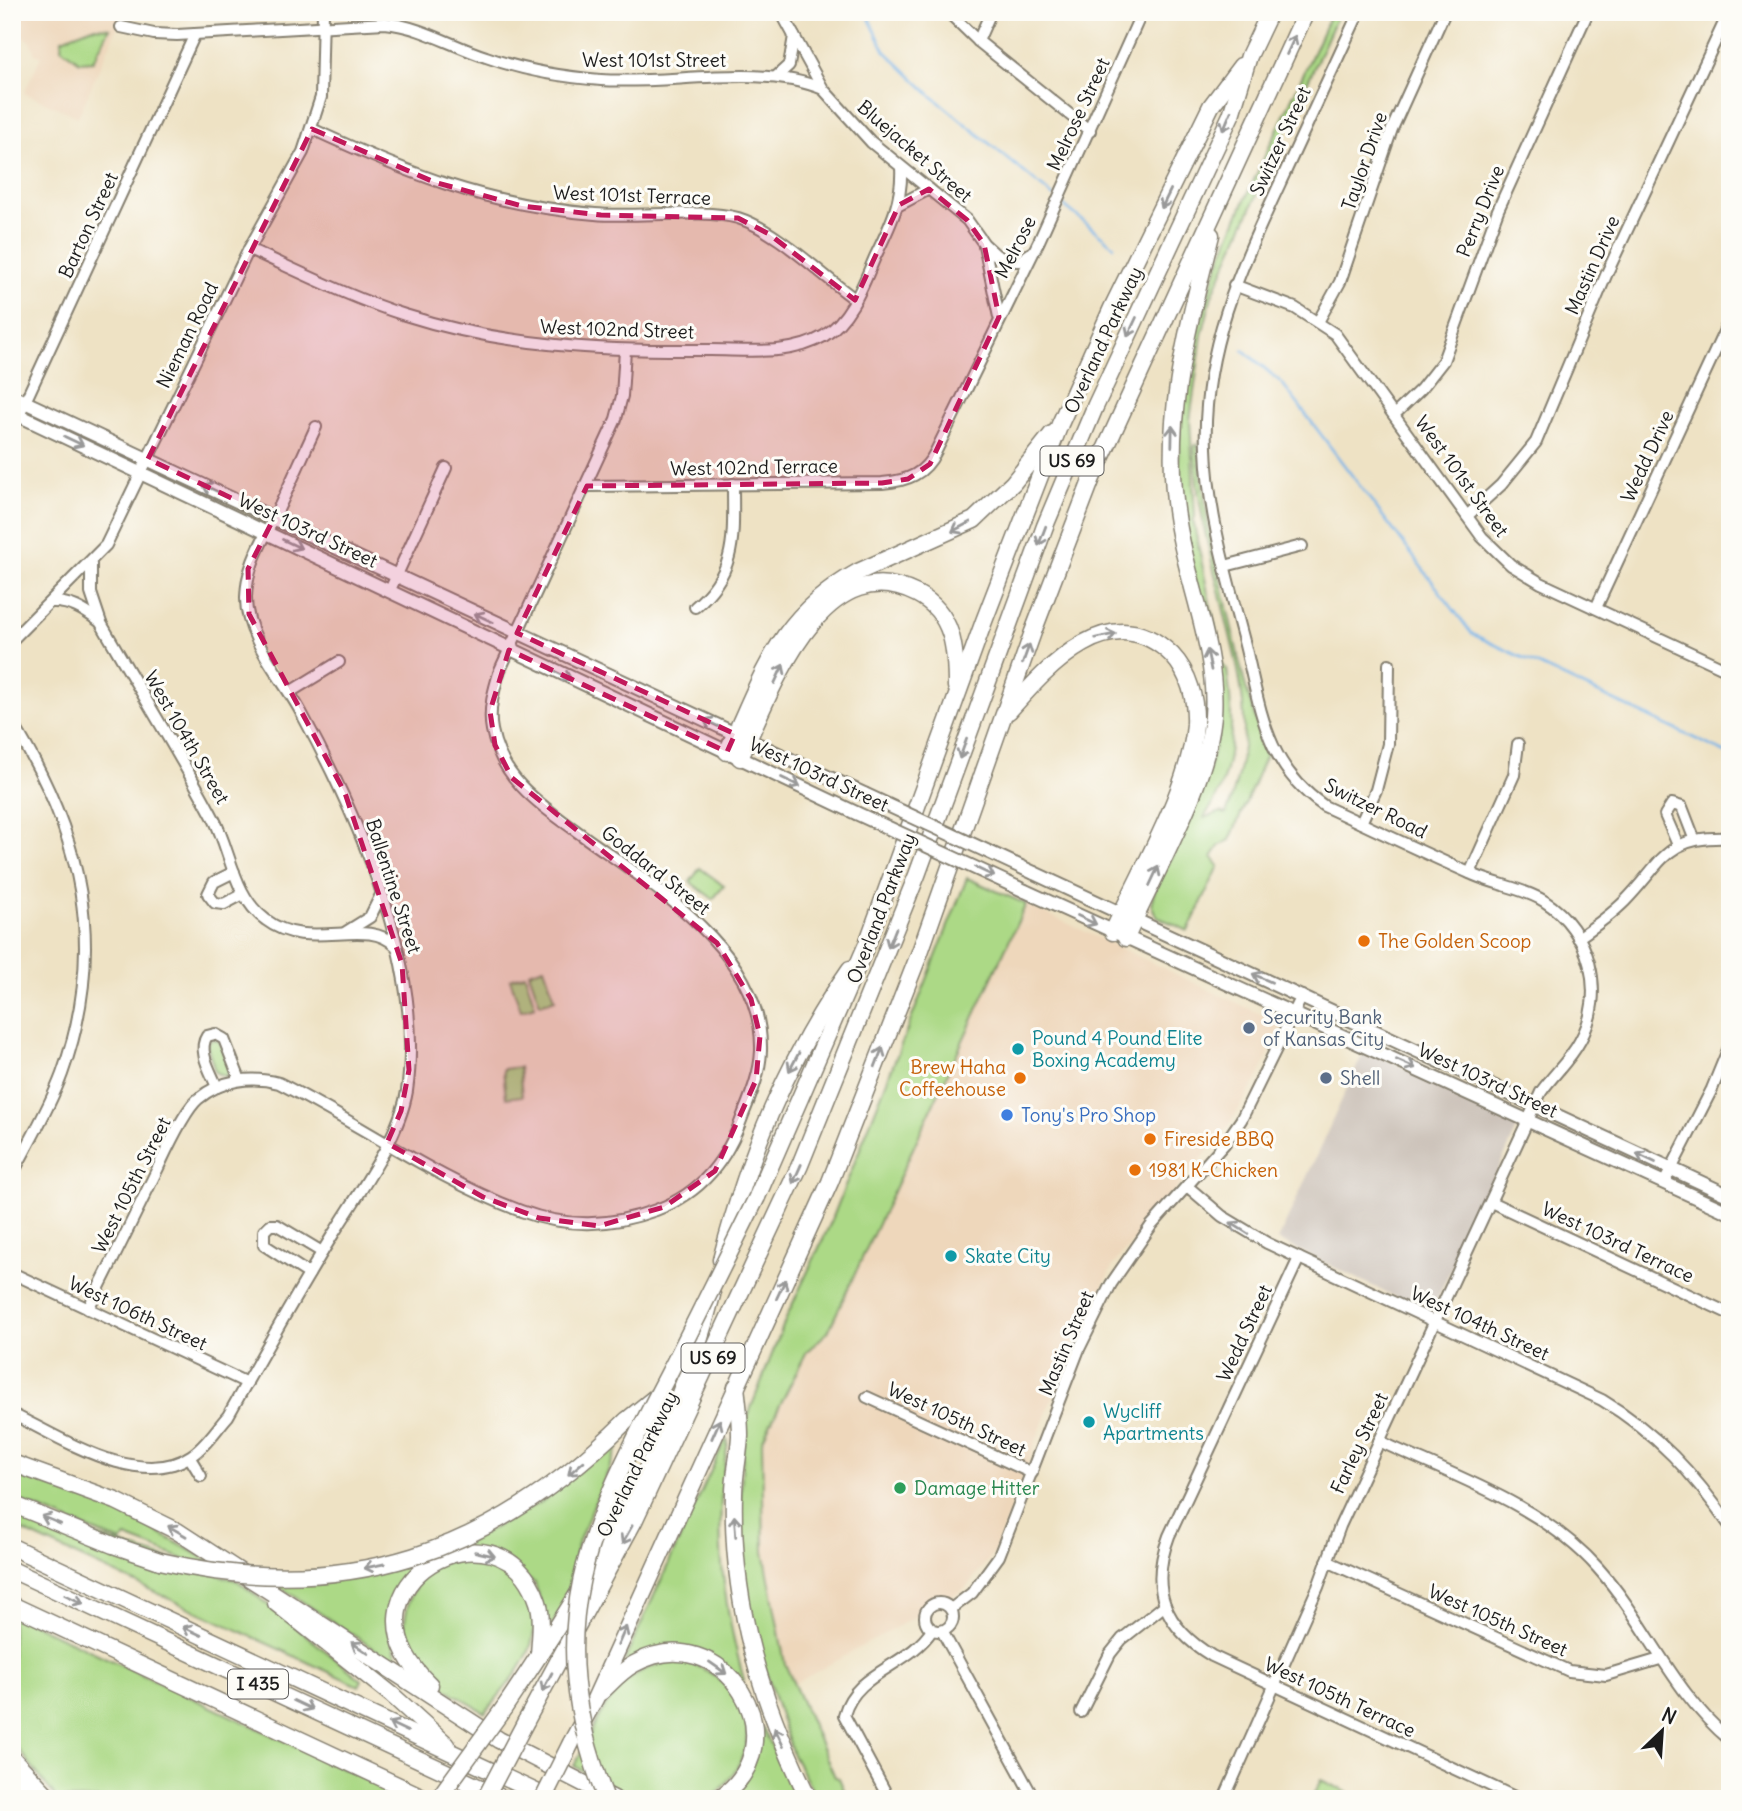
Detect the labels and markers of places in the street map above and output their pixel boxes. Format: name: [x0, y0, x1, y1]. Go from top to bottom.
place label: The Golden Scoop: [1378, 929, 1531, 953]
marker: The Golden Scoop: [1356, 933, 1372, 949]
place label: Security Bank of Kansas City: [1263, 1005, 1384, 1051]
marker: Security Bank of Kansas City: [1241, 1020, 1257, 1036]
place label: Pound 4 Pound Elite Boxing Academy: [1032, 1026, 1203, 1072]
marker: Pound 4 Pound Elite Boxing Academy: [1010, 1041, 1026, 1057]
place label: Brew Haha Coffeehouse: [899, 1055, 1006, 1101]
place label: Shell: [1340, 1066, 1380, 1090]
marker: Brew Haha Coffeehouse: [1012, 1070, 1028, 1086]
marker: Shell: [1318, 1070, 1334, 1086]
place label: Tony's Pro Shop: [1021, 1103, 1156, 1127]
marker: Tony's Pro Shop: [999, 1107, 1015, 1123]
place label: Fireside BBQ: [1164, 1127, 1274, 1151]
marker: Fireside BBQ: [1142, 1131, 1158, 1147]
place label: 1981 K-Chicken: [1149, 1158, 1278, 1182]
marker: 1981 K-Chicken: [1127, 1162, 1143, 1178]
place label: Skate City: [965, 1244, 1051, 1268]
marker: Skate City: [943, 1248, 959, 1264]
place label: Wycliff Apartments: [1103, 1399, 1204, 1445]
marker: Wycliff Apartments: [1081, 1414, 1097, 1430]
place label: Damage Hitter: [914, 1476, 1040, 1500]
marker: Damage Hitter: [892, 1480, 908, 1496]

